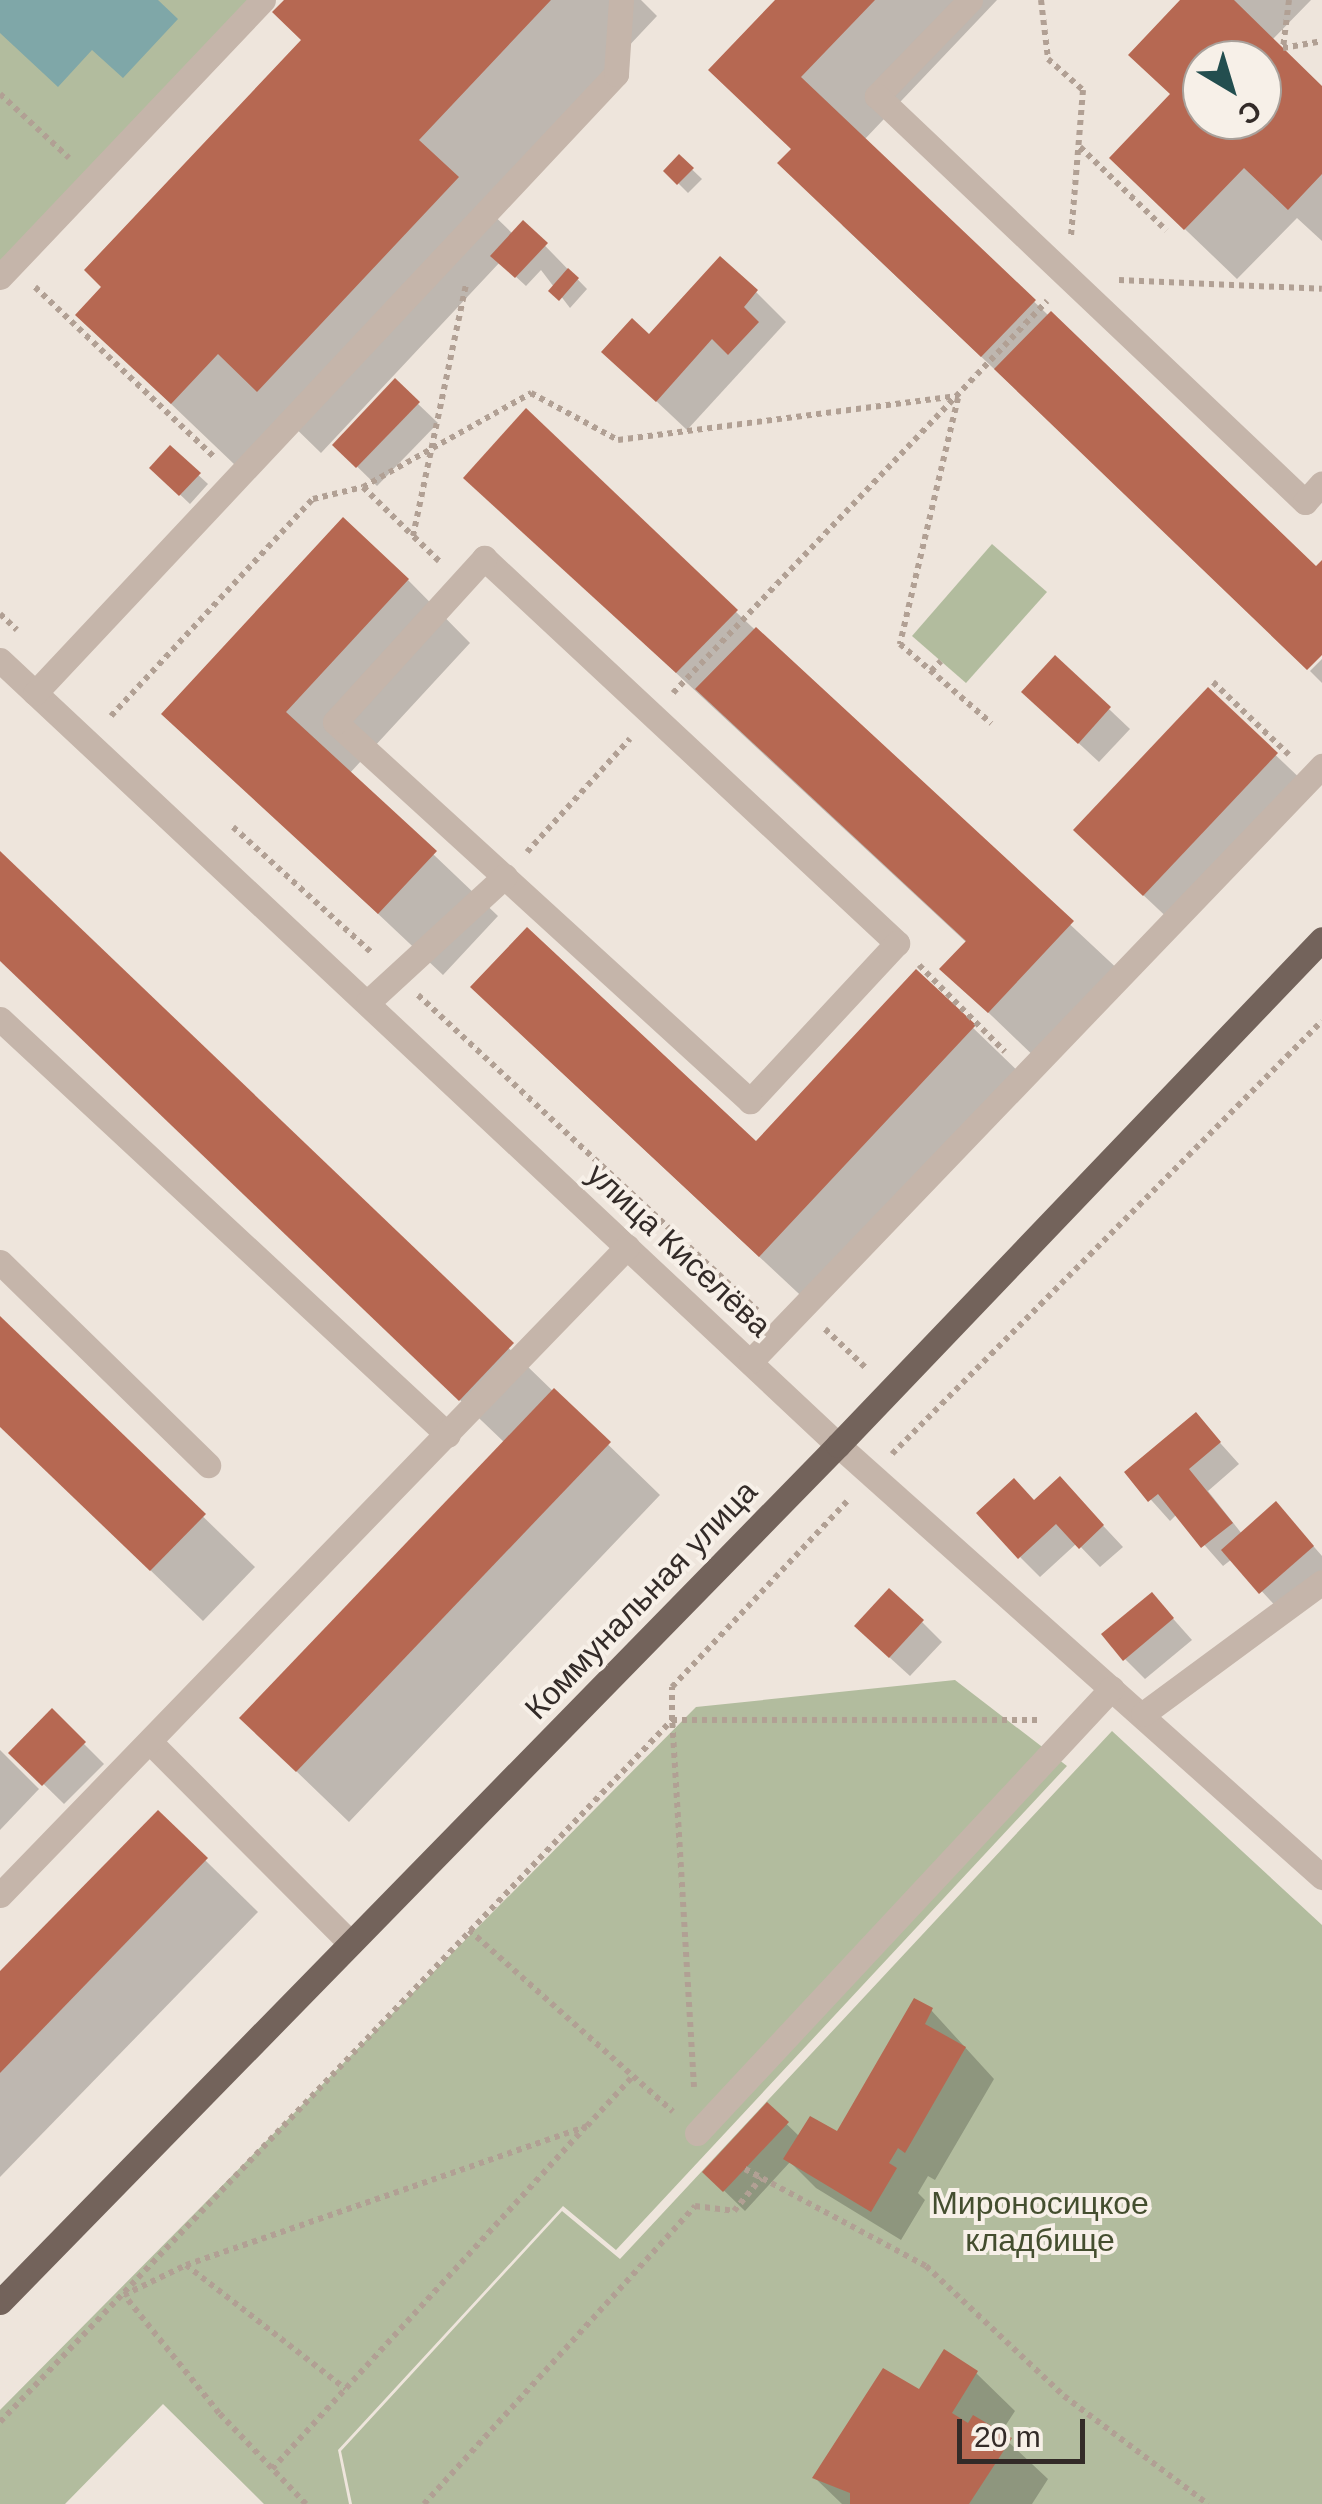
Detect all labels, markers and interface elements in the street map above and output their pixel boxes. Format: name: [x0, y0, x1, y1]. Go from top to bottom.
north arrow: [1182, 40, 1282, 140]
text: С: [1232, 94, 1267, 131]
street label: улица Киселёва: [579, 1155, 779, 1345]
street label: Коммунальная улица: [517, 1473, 765, 1727]
park label: Мироносицкое кладбище: [931, 2185, 1149, 2260]
scale bar: [962, 2399, 1090, 2461]
text: 20 m: [974, 2420, 1041, 2453]

